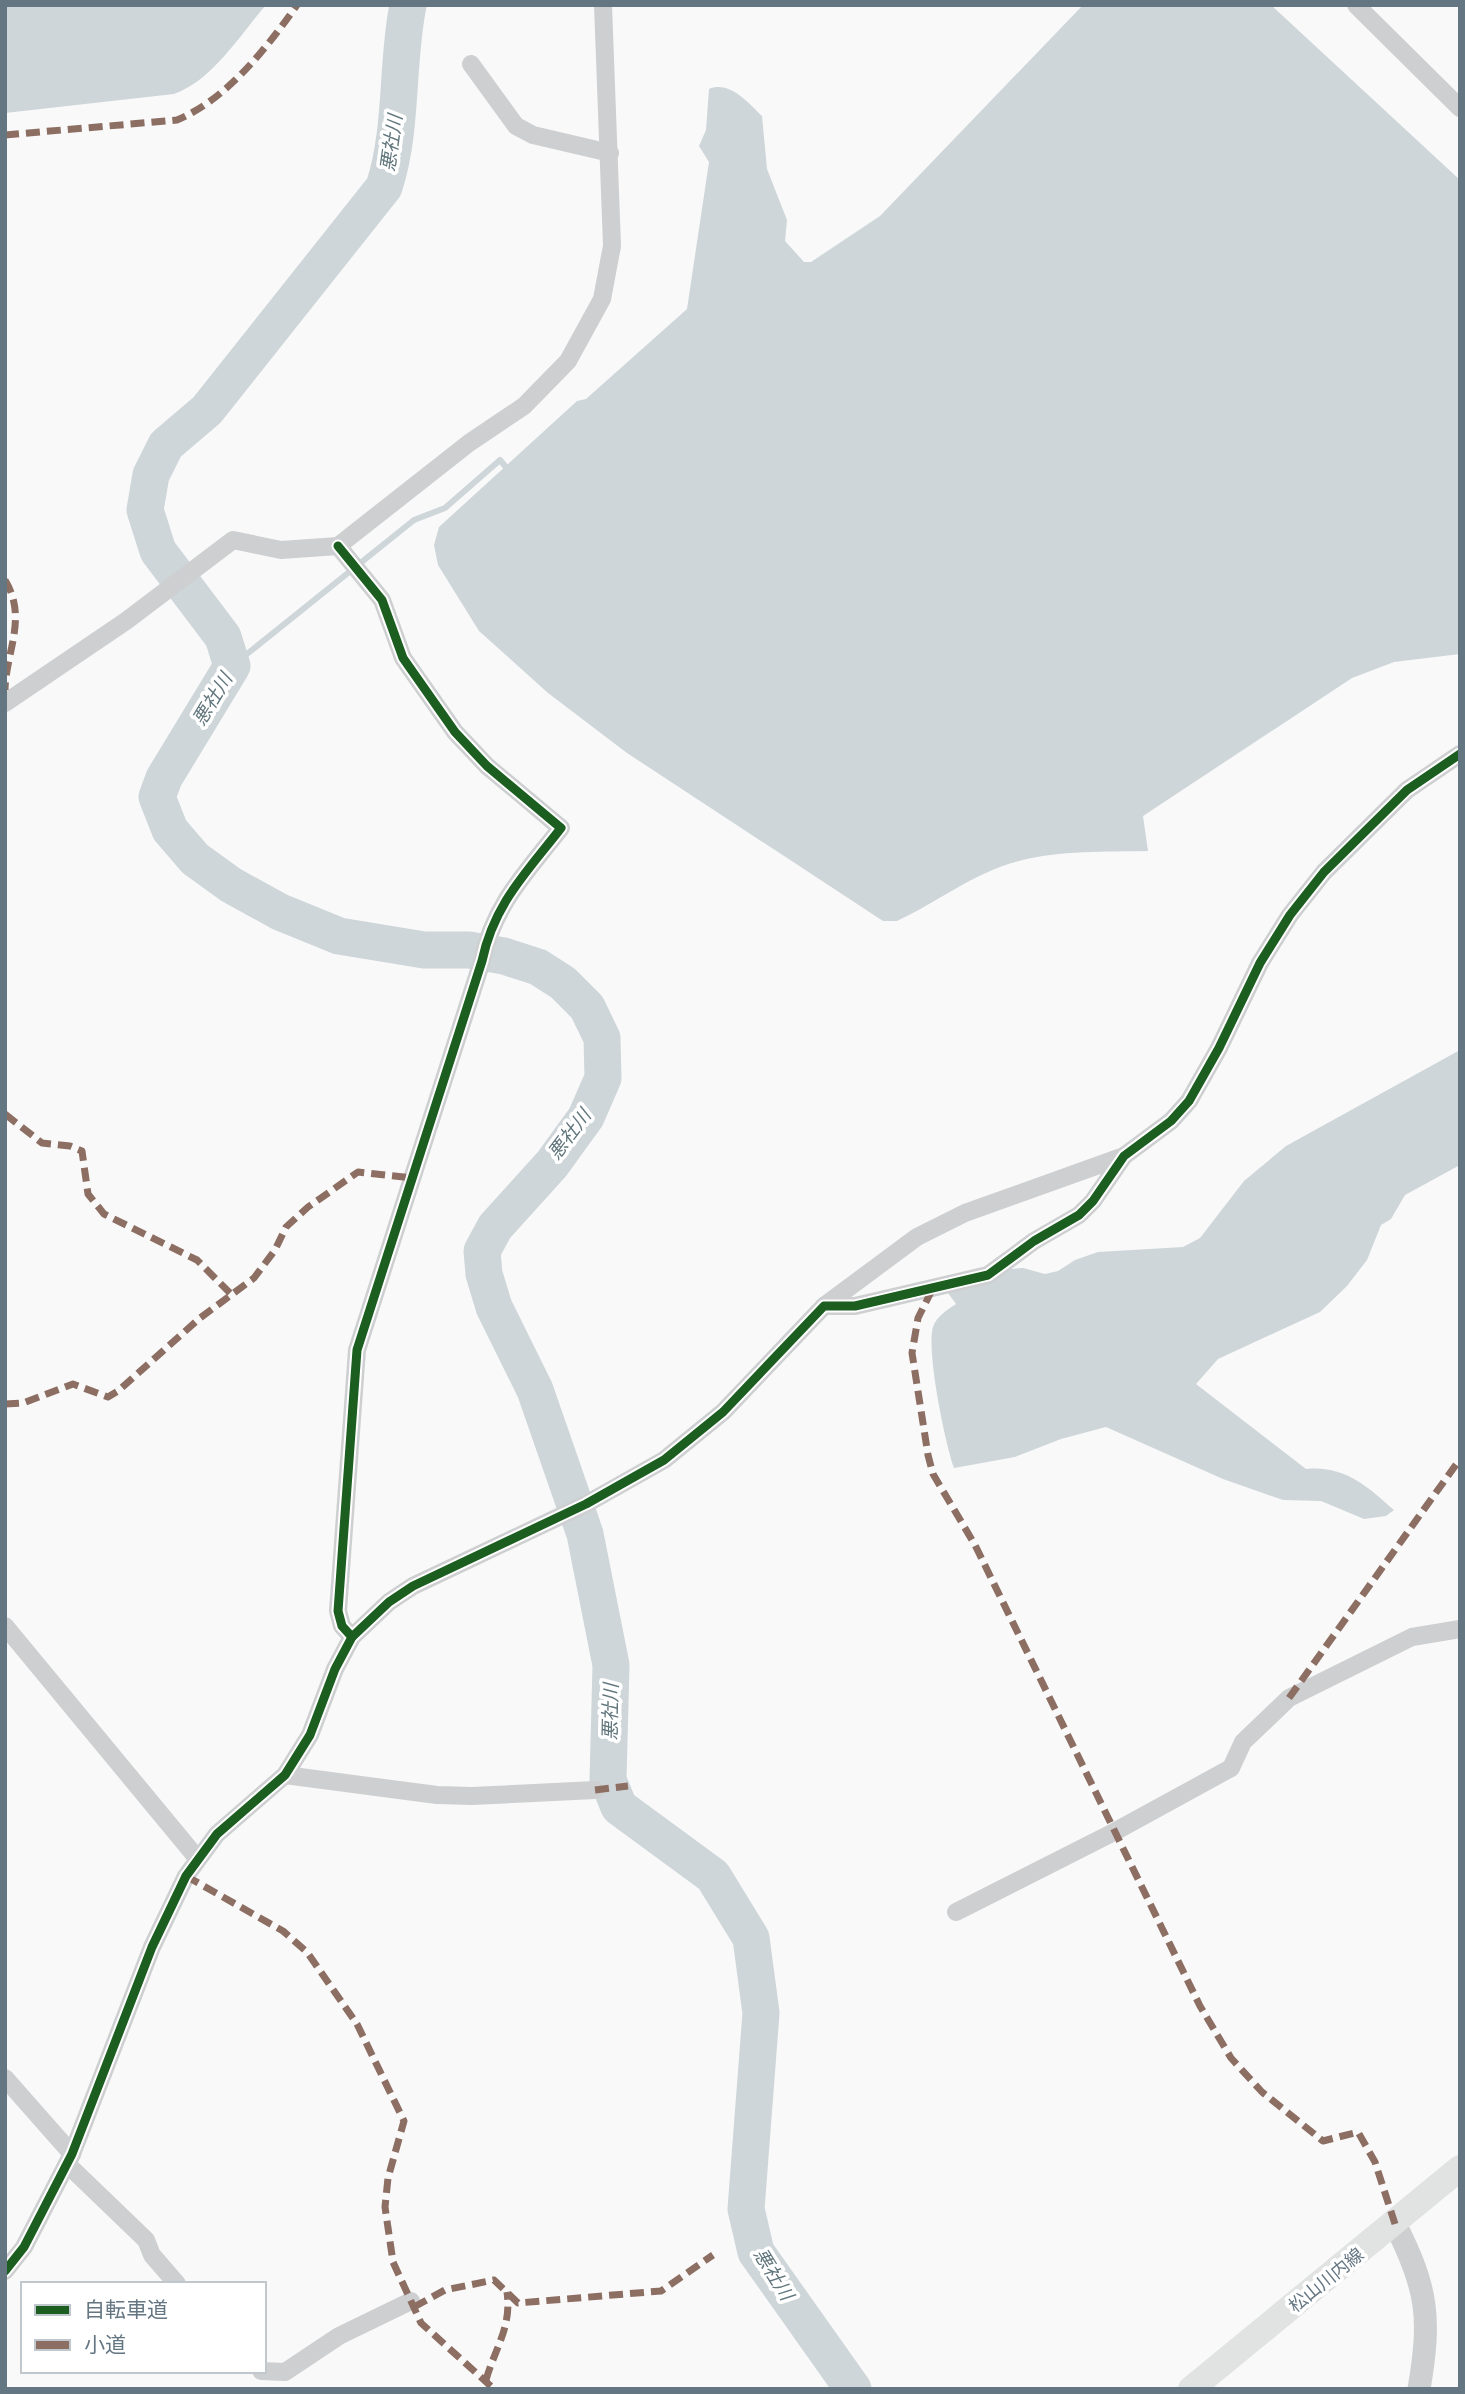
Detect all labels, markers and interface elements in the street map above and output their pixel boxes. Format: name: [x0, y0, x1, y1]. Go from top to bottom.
water label: 悪社川: [376, 111, 406, 173]
water label: 悪社川: [188, 667, 237, 729]
water label: 悪社川: [543, 1103, 596, 1163]
water label: 悪社川: [599, 1681, 622, 1741]
water label: 悪社川: [750, 2244, 799, 2306]
street label: 松山川内線: [1284, 2244, 1368, 2316]
legend: [21, 2282, 266, 2373]
text: 自転車道: [84, 2297, 168, 2322]
text: 小道: [84, 2332, 126, 2357]

